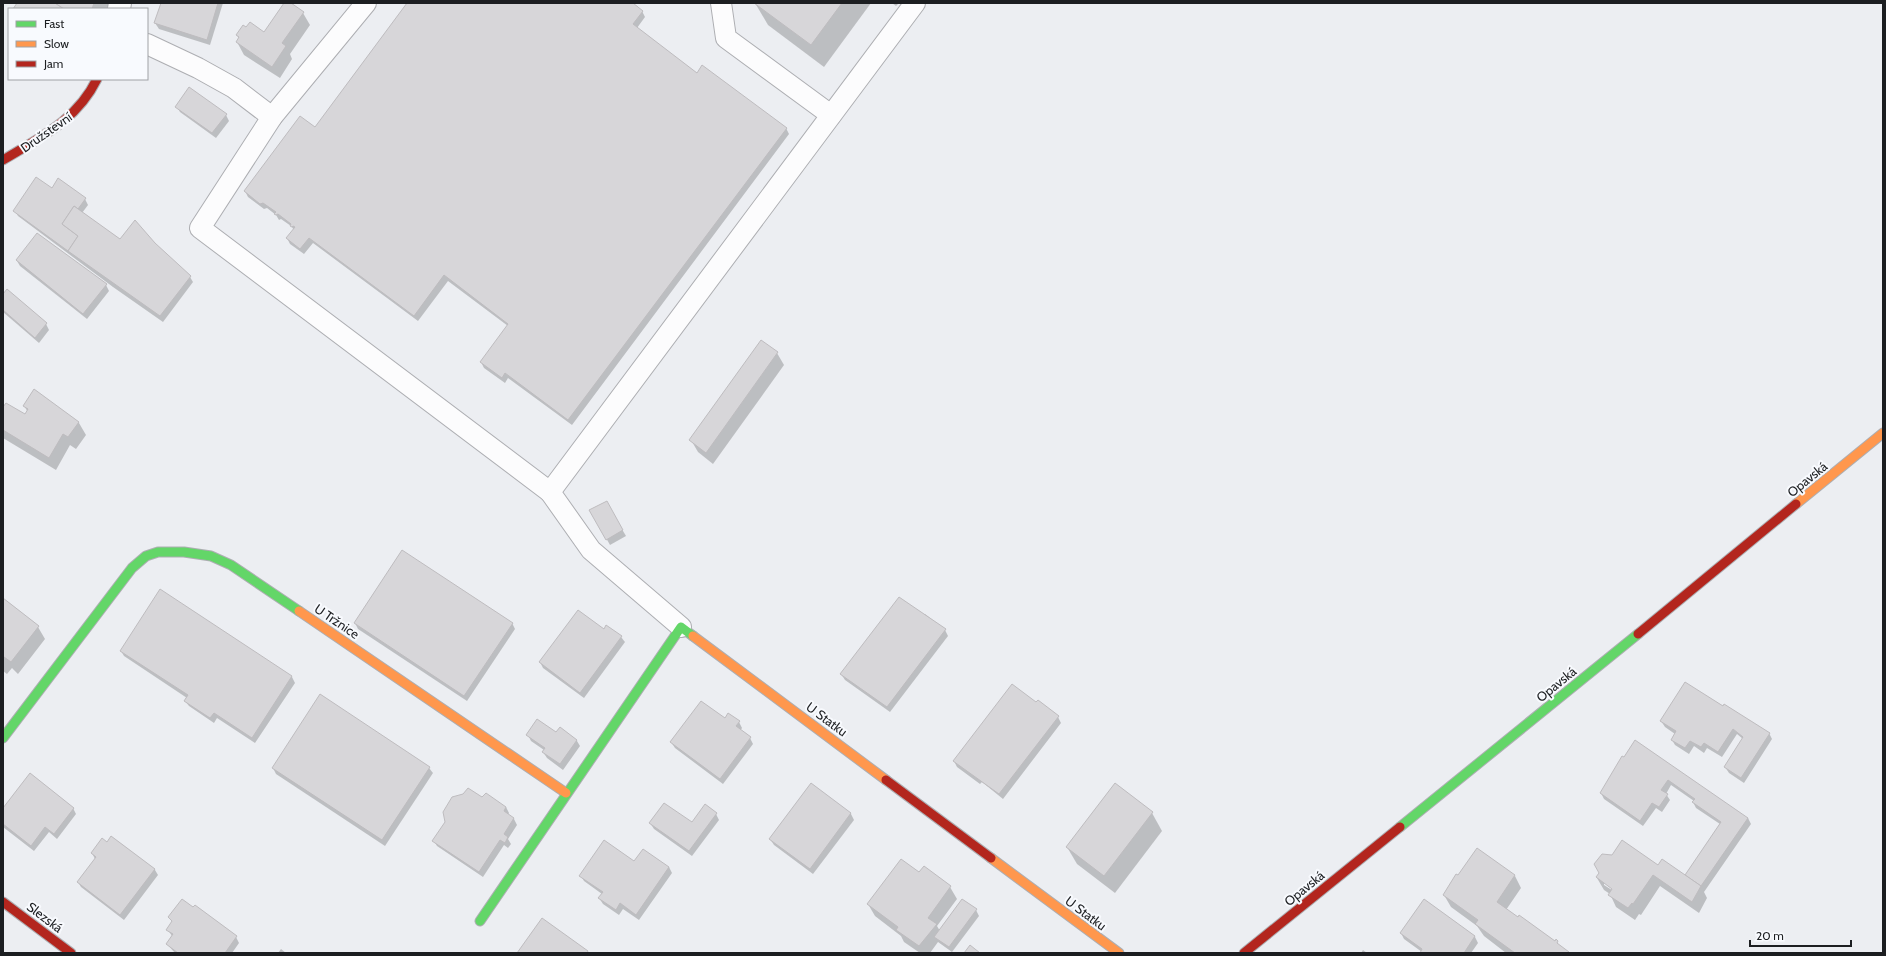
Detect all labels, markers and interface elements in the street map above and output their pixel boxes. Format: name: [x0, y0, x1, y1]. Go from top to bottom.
legend: [8, 8, 148, 80]
text: Fast: [44, 16, 64, 31]
text: Slow: [44, 36, 69, 51]
text: Jam: [43, 56, 63, 71]
street label: Družstevní: [17, 108, 75, 156]
street label: Opavská: [1784, 458, 1831, 500]
street label: U Tržnice: [311, 600, 363, 642]
street label: Opavská: [1533, 663, 1580, 705]
street label: U Statku: [803, 698, 851, 740]
street label: Opavská: [1281, 867, 1328, 909]
street label: U Statku: [1062, 892, 1110, 934]
street label: Slezská: [24, 898, 67, 936]
scale bar: [1750, 922, 1851, 948]
text: 20 m: [1756, 928, 1784, 943]

